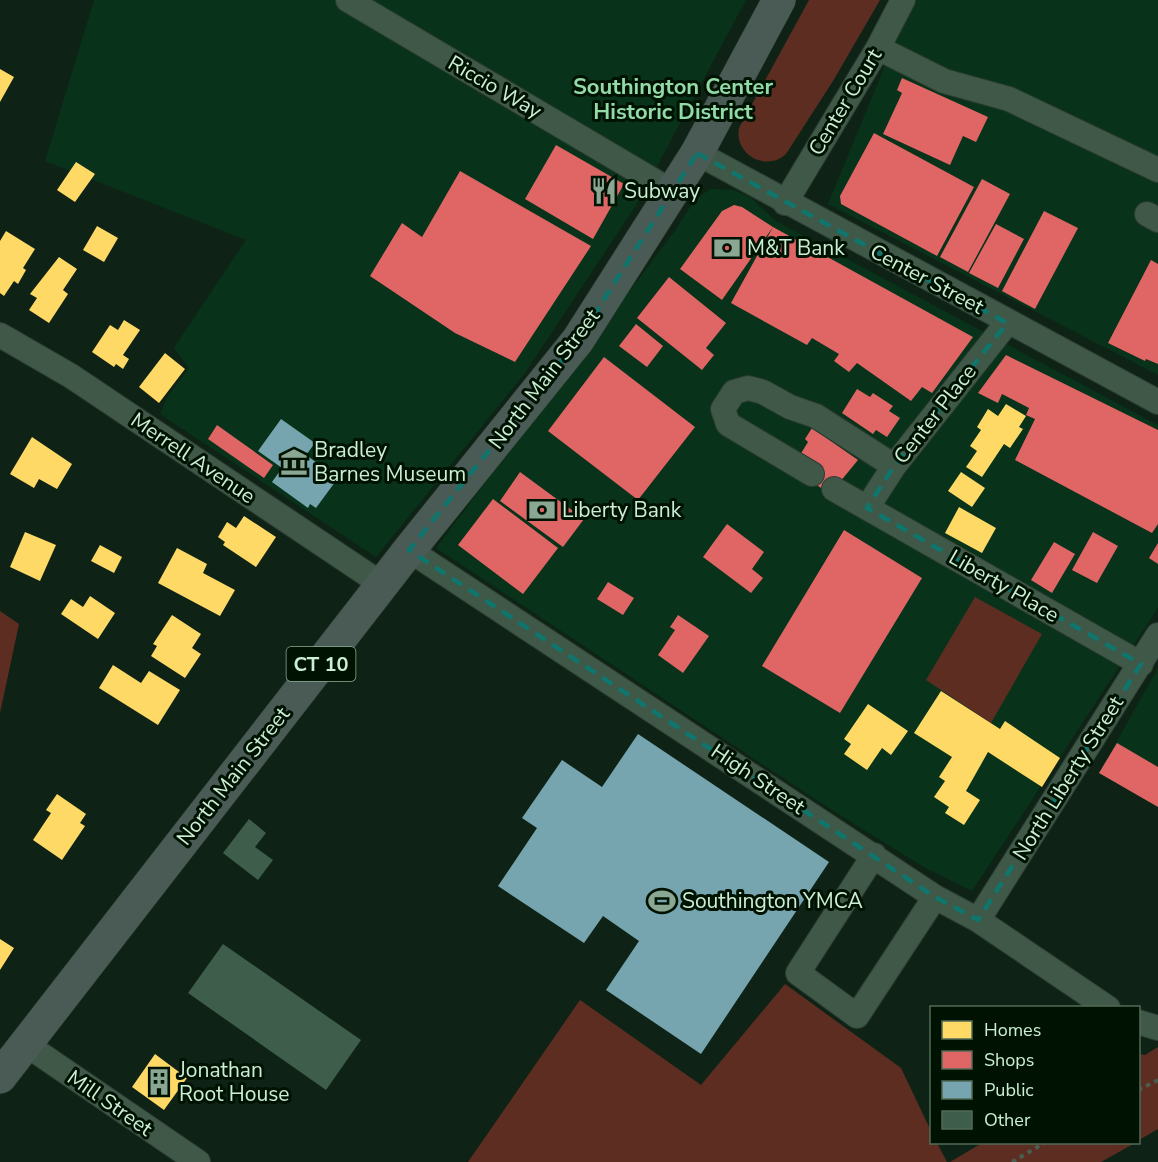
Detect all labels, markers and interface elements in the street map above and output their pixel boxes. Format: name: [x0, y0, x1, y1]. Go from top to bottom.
street label: Center Court: [802, 43, 888, 161]
street label: Riccio Way: [443, 49, 547, 125]
district label: Southington Center Historic District: [573, 72, 773, 127]
restaurant icon: Subway: [589, 176, 619, 206]
place label: Subway: [624, 177, 700, 205]
bank icon: M&T Bank: [712, 233, 742, 263]
place label: M&T Bank: [747, 234, 845, 262]
street label: Center Street: [865, 237, 989, 321]
street label: North Main Street: [482, 303, 606, 455]
street label: Center Place: [887, 358, 983, 470]
street label: Merrell Avenue: [125, 406, 261, 510]
place label: Bradley Barnes Museum: [314, 436, 466, 488]
museum icon: Bradley Barnes Museum: [279, 447, 309, 477]
bank icon: Liberty Bank: [527, 495, 557, 525]
place label: Liberty Bank: [562, 496, 682, 524]
street label: Liberty Place: [944, 543, 1064, 629]
road number: CT 10: [286, 647, 356, 681]
street label: North Liberty Street: [1006, 690, 1130, 865]
street label: North Main Street: [170, 700, 296, 851]
street label: High Street: [705, 737, 811, 821]
sports icon: Southington YMCA: [647, 886, 677, 916]
place label: Southington YMCA: [682, 887, 863, 915]
legend: [930, 1006, 1140, 1144]
text: Homes: [984, 1018, 1041, 1042]
text: Shops: [984, 1048, 1034, 1072]
place label: Jonathan Root House: [178, 1056, 290, 1108]
street label: Mill Street: [62, 1063, 159, 1143]
building icon: Jonathan Root House: [144, 1067, 174, 1097]
text: Public: [984, 1078, 1034, 1102]
text: Other: [984, 1108, 1031, 1132]

